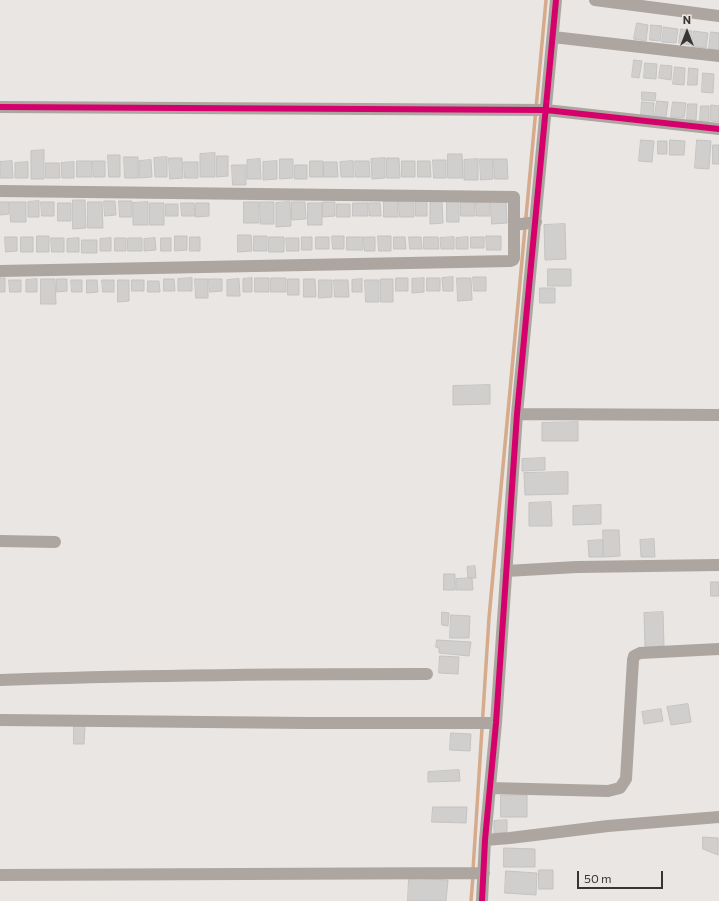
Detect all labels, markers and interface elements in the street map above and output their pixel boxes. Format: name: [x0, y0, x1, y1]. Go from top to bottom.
north arrow: [667, 12, 707, 52]
text: N: [683, 13, 691, 26]
scale bar: [579, 863, 665, 889]
text: 50 m: [584, 871, 612, 885]

